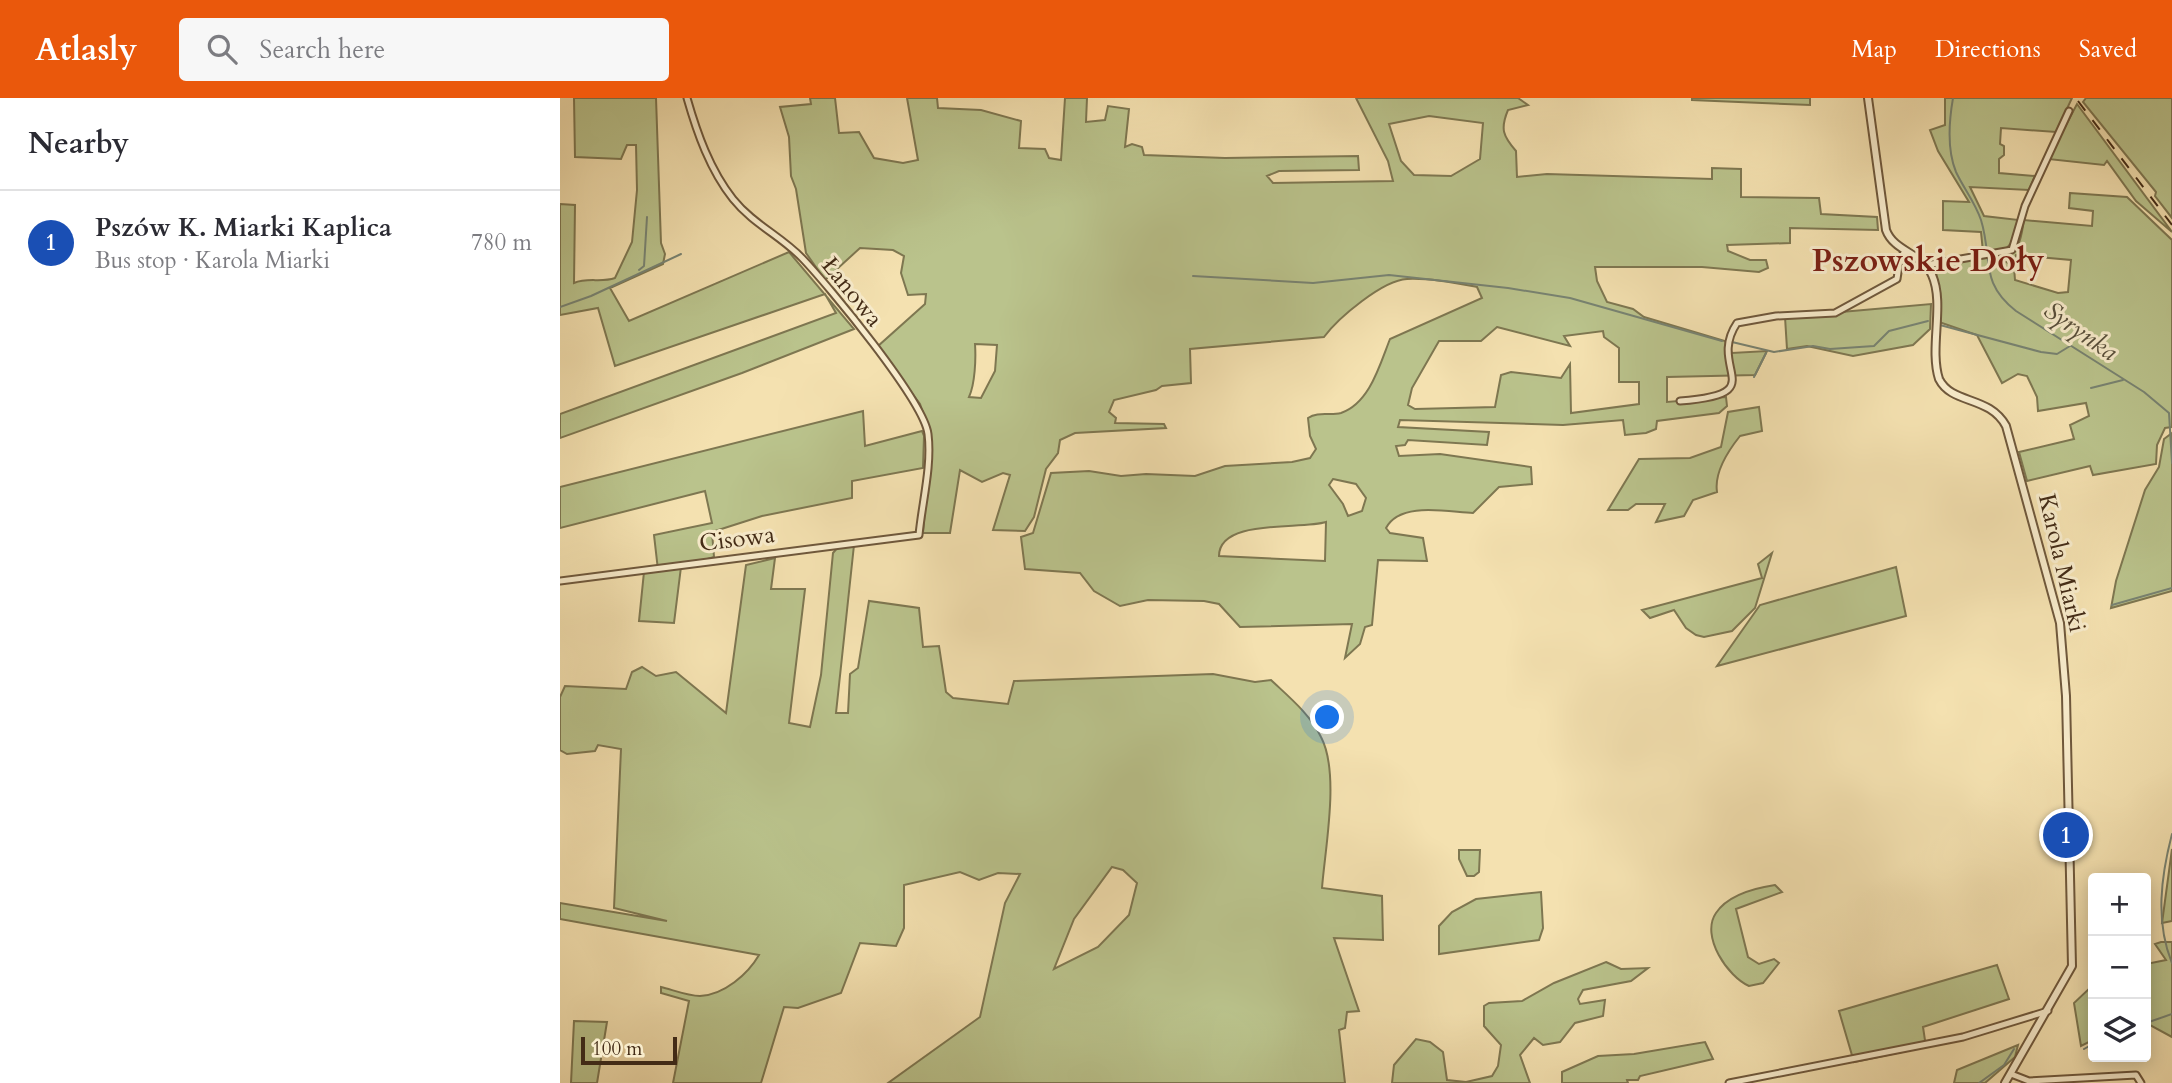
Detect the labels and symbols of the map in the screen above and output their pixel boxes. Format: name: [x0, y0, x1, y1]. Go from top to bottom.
district label: Pszowskie Doły: [1812, 239, 2044, 283]
street label: Łanowa: [814, 250, 891, 334]
water label: Syrynka: [2037, 293, 2125, 369]
street label: Karola Miarki: [2030, 491, 2094, 636]
street label: Cisowa: [697, 518, 777, 560]
your location: [1310, 700, 1344, 734]
pin: 1: [2043, 809, 2089, 861]
scale bar: [581, 1034, 677, 1066]

